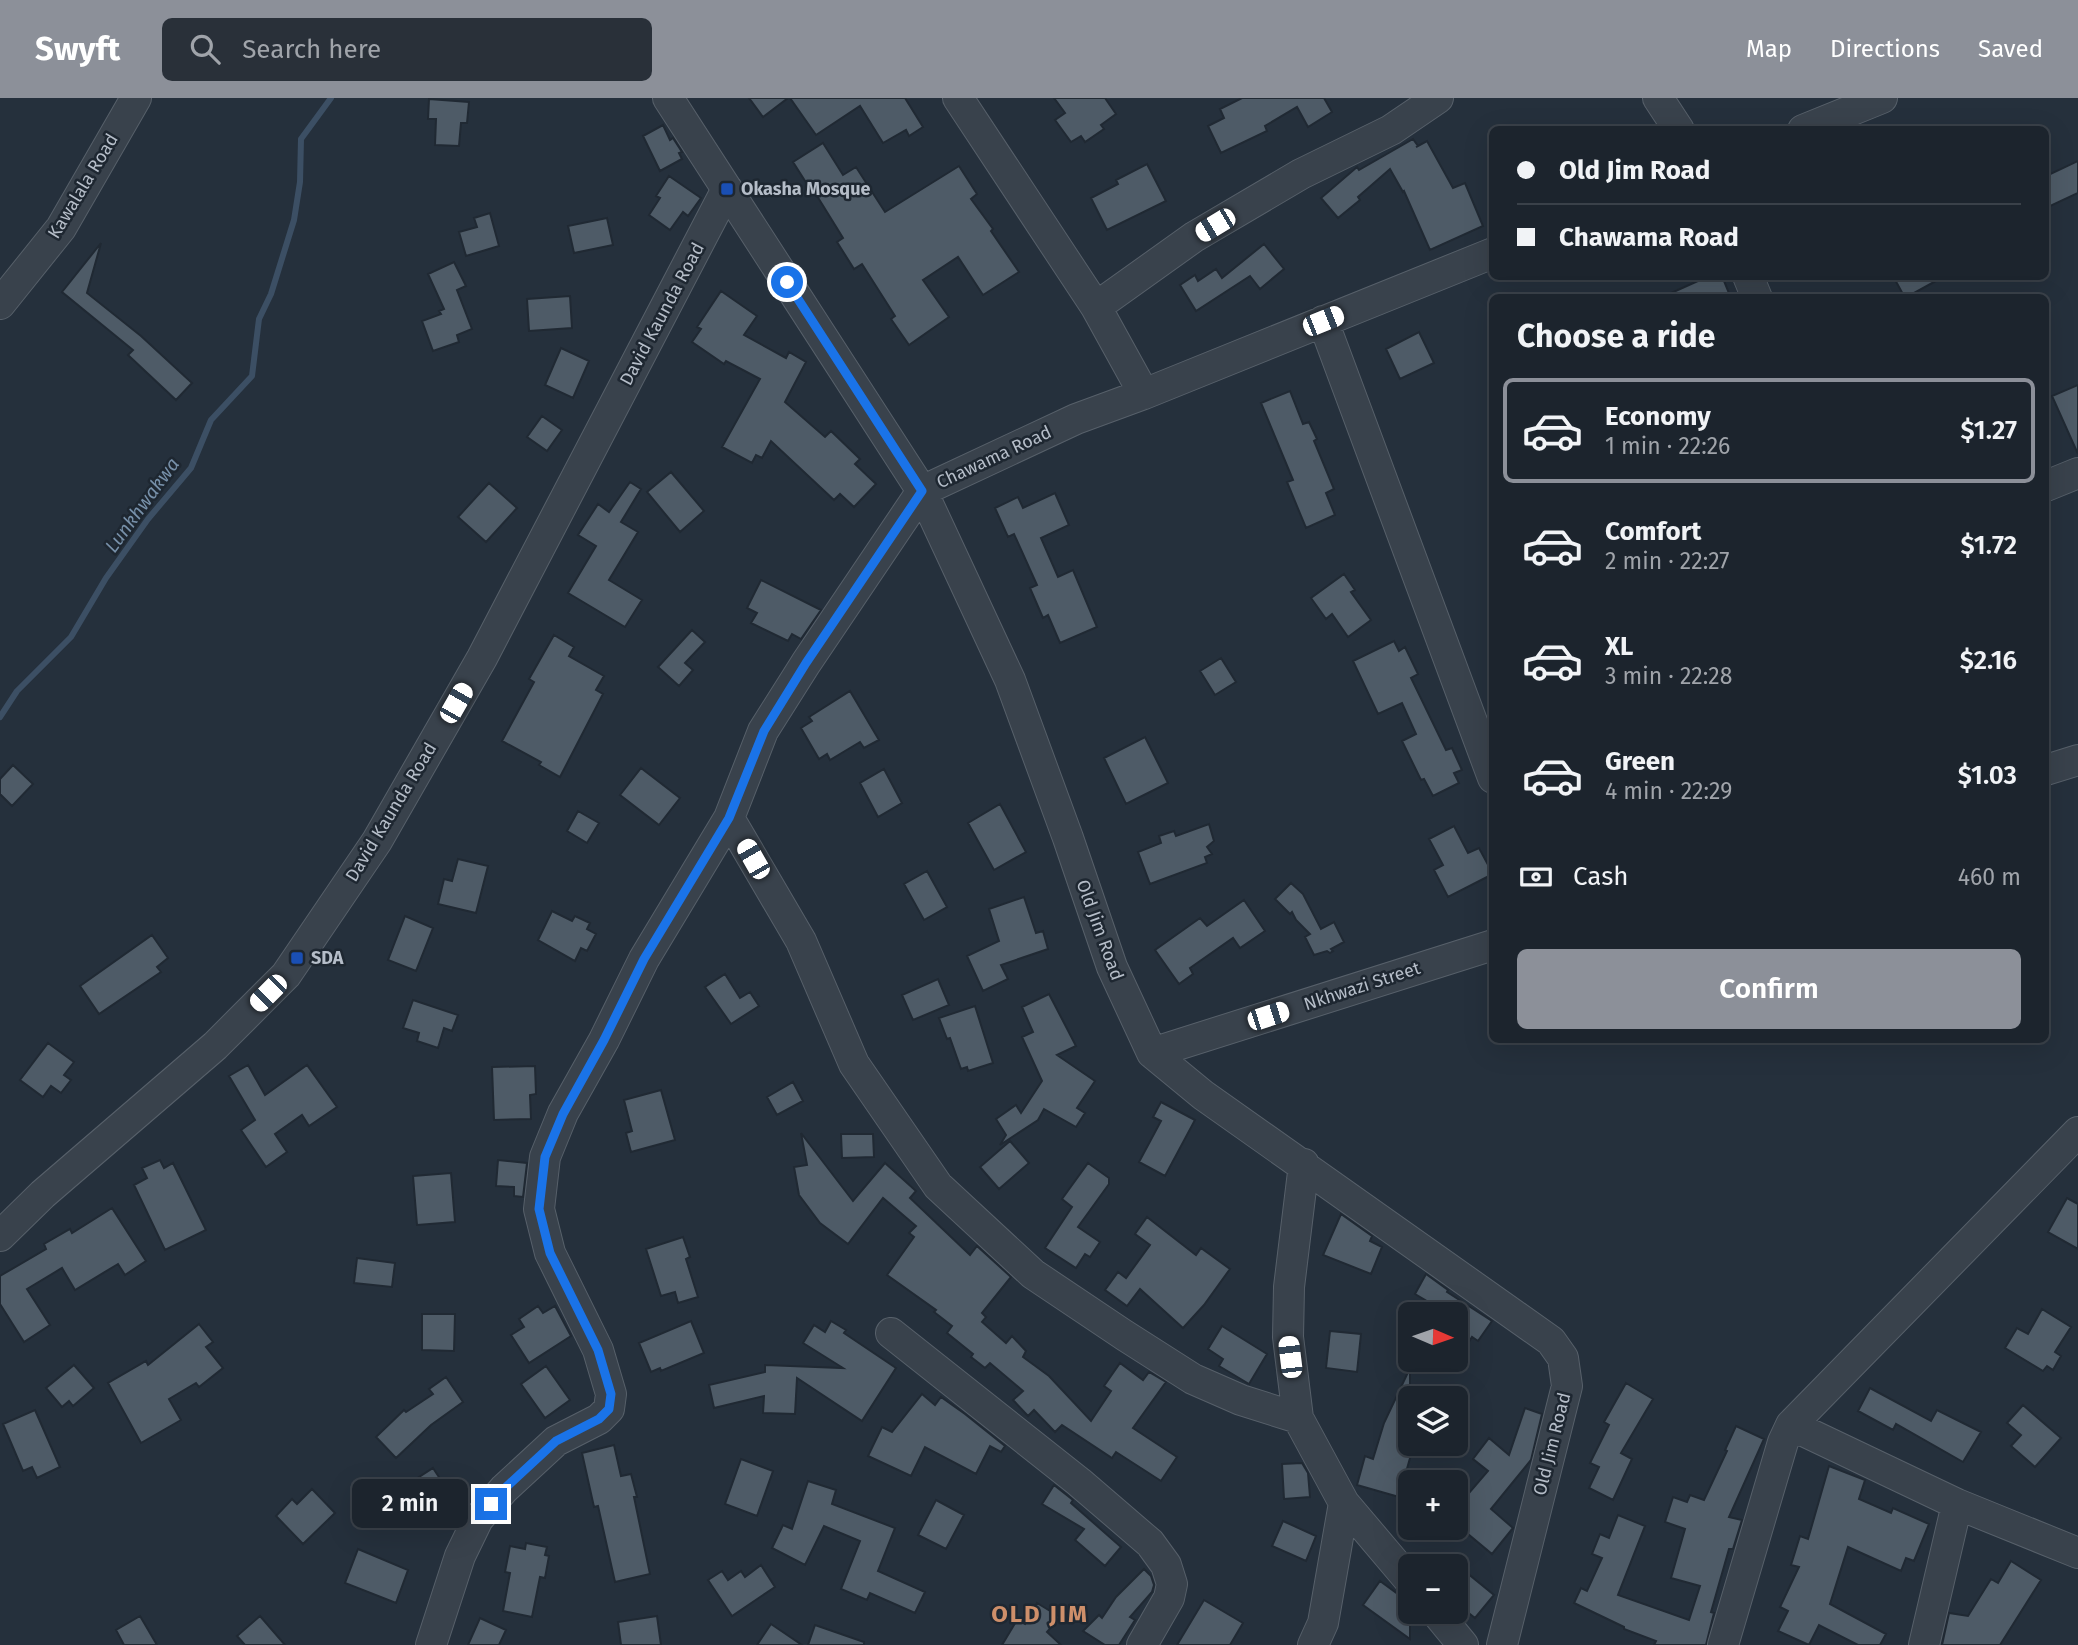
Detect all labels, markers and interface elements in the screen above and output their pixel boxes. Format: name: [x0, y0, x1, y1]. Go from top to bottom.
search box: [162, 18, 652, 81]
text: Swyft: [35, 29, 120, 69]
icon: search: [186, 30, 224, 68]
text: Search here: [242, 34, 381, 65]
text: Map: [1746, 35, 1792, 63]
text: Directions: [1830, 35, 1940, 63]
text: Saved: [1978, 35, 2043, 63]
street label: Kawalala Road: [43, 130, 123, 242]
text: Old Jim Road: [1559, 155, 1710, 186]
place label: Okasha Mosque: [741, 178, 870, 200]
marker: Okasha Mosque: [719, 181, 735, 197]
car: [1192, 205, 1239, 245]
text: Chawama Road: [1559, 222, 1739, 253]
street label: David Kaunda Road: [615, 239, 709, 389]
route start: [771, 266, 803, 298]
car: [1300, 303, 1347, 339]
text: Choose a ride: [1517, 317, 1715, 355]
icon: car: [1521, 399, 1584, 462]
text: Economy: [1605, 401, 1711, 432]
text: $1.27: [1961, 415, 2017, 446]
street label: Chawama Road: [933, 421, 1055, 493]
text: 1 min · 22:26: [1605, 432, 1730, 460]
water label: Lunkhwakwa: [100, 453, 184, 557]
icon: car: [1521, 514, 1584, 577]
text: Comfort: [1605, 516, 1701, 547]
text: $1.72: [1961, 530, 2017, 561]
text: 2 min · 22:27: [1605, 547, 1730, 575]
icon: car: [1521, 629, 1584, 692]
text: XL: [1605, 631, 1633, 662]
text: $2.16: [1960, 645, 2017, 676]
text: 3 min · 22:28: [1605, 662, 1732, 690]
car: [437, 680, 476, 726]
street label: David Kaunda Road: [341, 738, 441, 886]
icon: car: [1521, 744, 1584, 807]
text: Green: [1605, 746, 1675, 777]
text: $1.03: [1958, 760, 2017, 791]
text: 4 min · 22:29: [1605, 777, 1732, 805]
car: [734, 836, 773, 882]
icon: cash: [1517, 858, 1555, 896]
text: Cash: [1573, 861, 1629, 892]
text: 460 m: [1958, 863, 2021, 891]
street label: Old Jim Road: [1072, 877, 1128, 983]
place label: SDA: [311, 947, 344, 969]
button: Confirm: [1517, 949, 2021, 1029]
marker: SDA: [289, 950, 305, 966]
street label: Nkhwazi Street: [1301, 957, 1423, 1015]
car: [246, 971, 291, 1015]
car: [1245, 1000, 1292, 1032]
north arrow: [1398, 1302, 1468, 1372]
map controls: [1398, 1302, 1468, 1624]
car: [1278, 1335, 1303, 1379]
button: layers: [1398, 1386, 1468, 1456]
street label: Old Jim Road: [1529, 1390, 1575, 1498]
button: +: [1398, 1470, 1468, 1540]
callout: 2 min: [351, 1480, 466, 1528]
route end: [475, 1488, 507, 1520]
text: 2 min: [382, 1489, 438, 1517]
button: −: [1398, 1554, 1468, 1624]
district label: OLD JIM: [991, 1600, 1089, 1628]

